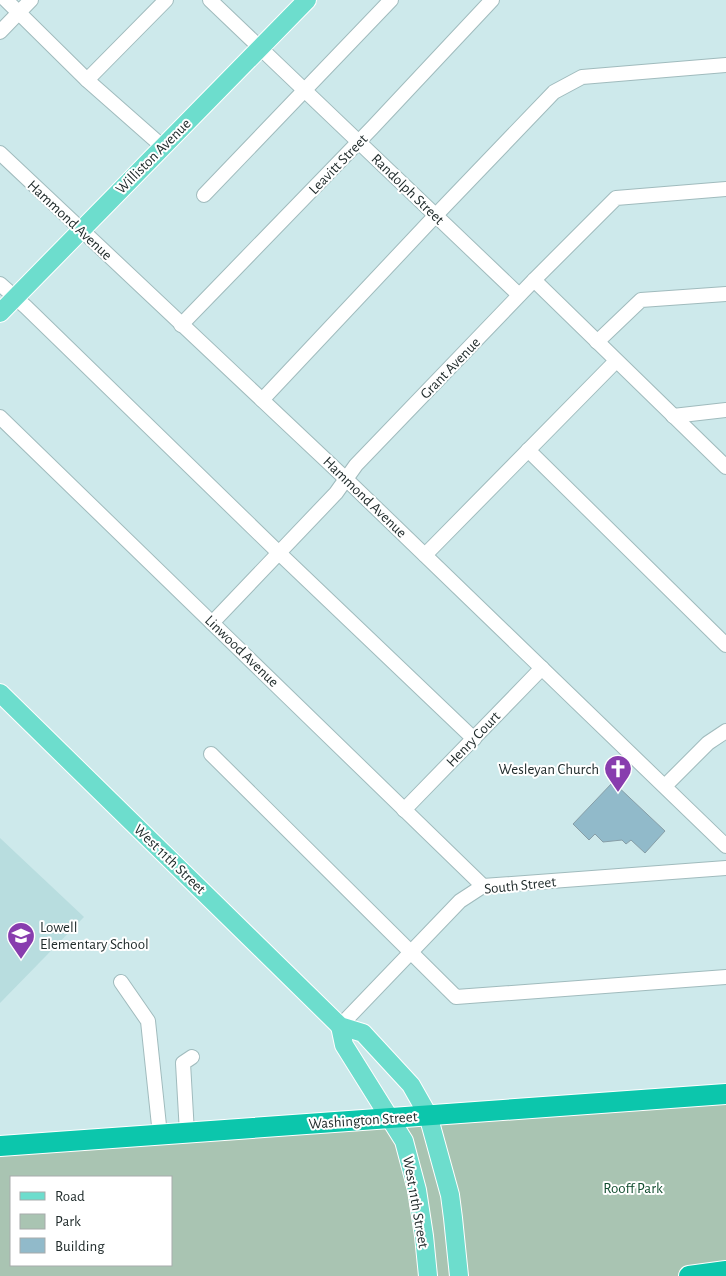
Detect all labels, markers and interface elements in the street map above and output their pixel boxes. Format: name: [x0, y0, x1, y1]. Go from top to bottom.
street label: Williston Avenue: [113, 116, 194, 197]
street label: Leavitt Street: [306, 131, 371, 197]
street label: Randolph Street: [368, 151, 447, 228]
street label: Hammond Avenue: [24, 178, 115, 263]
street label: Grant Avenue: [418, 335, 483, 402]
street label: Hammond Avenue: [320, 454, 409, 541]
street label: Linwood Avenue: [202, 613, 281, 690]
street label: Henry Court: [444, 709, 503, 770]
church icon: Wesleyan Church: [603, 754, 633, 793]
place label: Wesleyan Church: [499, 762, 599, 777]
street label: West 11th Street: [131, 822, 209, 897]
street label: South Street: [483, 874, 557, 897]
place label: Lowell Elementary School: [40, 920, 149, 952]
school or university icon: Lowell Elementary School: [6, 921, 36, 960]
street label: Washington Street: [308, 1109, 418, 1132]
street label: West 11th Street: [400, 1155, 431, 1249]
legend: [10, 1176, 172, 1266]
park label: Rooff Park: [603, 1181, 663, 1196]
text: Road: [55, 1189, 85, 1204]
text: Park: [55, 1214, 81, 1229]
text: Building: [55, 1239, 105, 1254]

